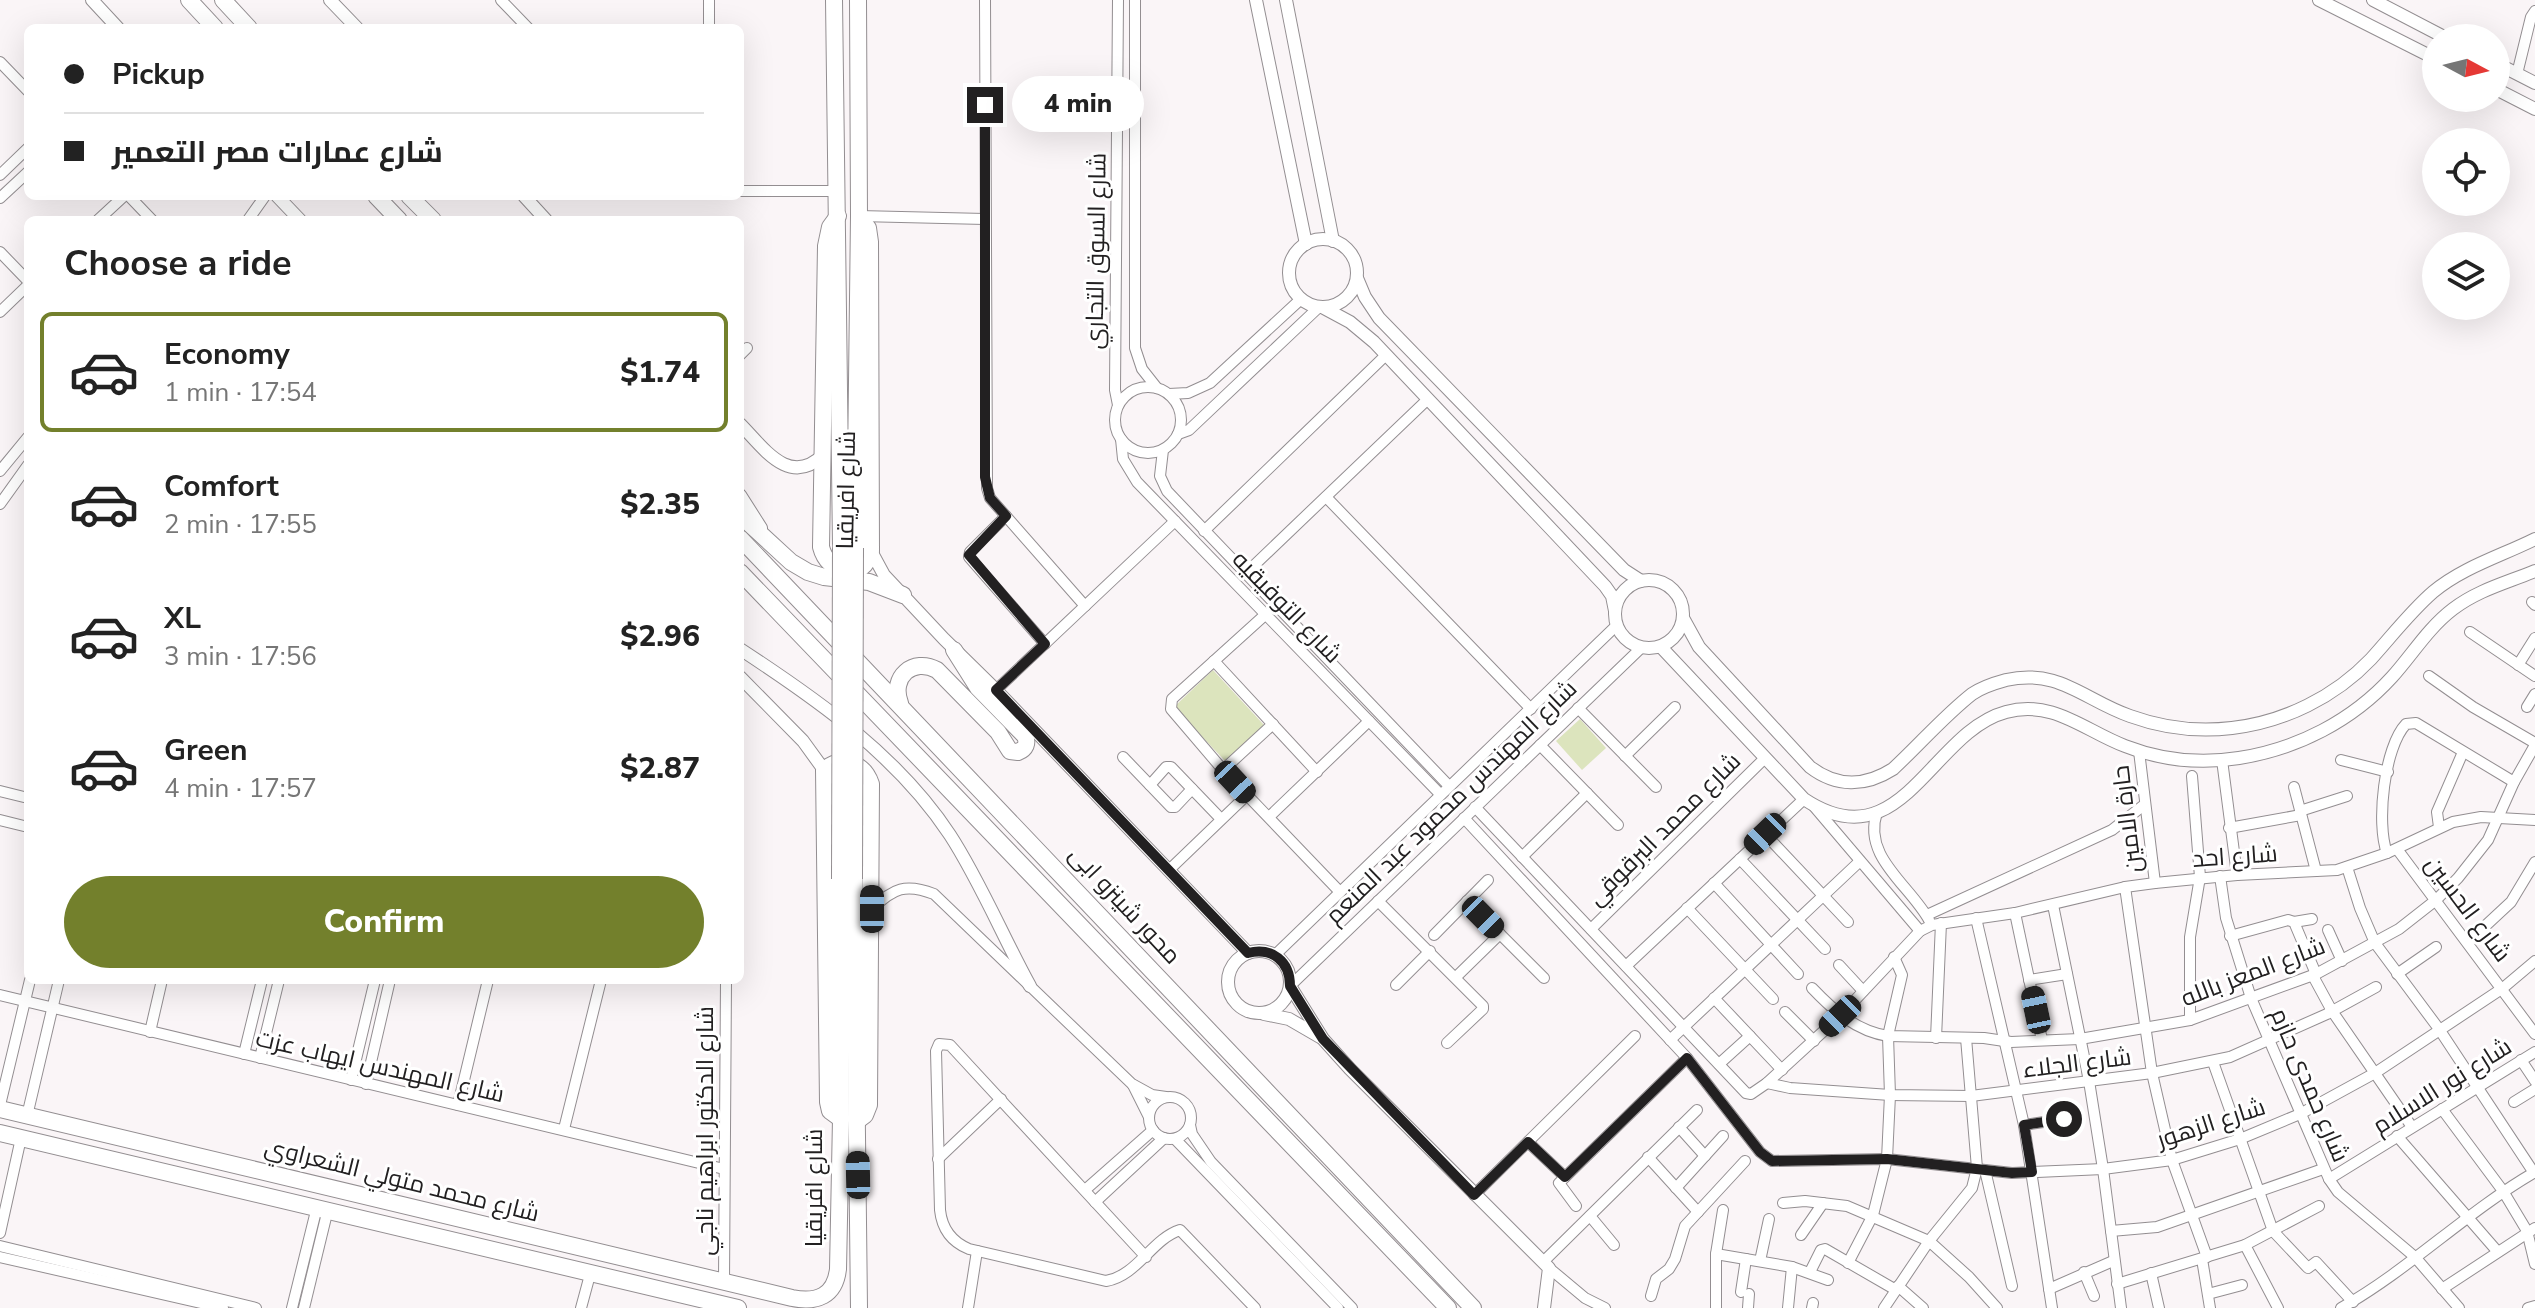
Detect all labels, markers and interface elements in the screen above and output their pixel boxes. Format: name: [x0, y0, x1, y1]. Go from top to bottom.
north arrow: [2422, 24, 2510, 112]
map controls: [2422, 24, 2510, 320]
text: Pickup: [112, 54, 205, 95]
callout: 4 min: [1013, 77, 1145, 133]
text: 4 min: [1044, 86, 1112, 121]
route end: [967, 87, 1003, 123]
button: locate: [2422, 128, 2510, 216]
text: شارع عمارات مصر التعمير: [112, 132, 443, 173]
street label: شارع السوق التجاري: [1078, 152, 1116, 350]
button: layers: [2422, 232, 2510, 320]
text: Choose a ride: [64, 239, 292, 288]
text: Economy: [164, 334, 290, 375]
icon: car: [68, 336, 140, 408]
text: $1.74: [620, 352, 700, 393]
text: 1 min · 17:54: [164, 375, 317, 410]
street label: شارع افريقيا: [829, 430, 863, 550]
text: Comfort: [164, 466, 279, 507]
icon: car: [68, 468, 140, 540]
text: $2.35: [620, 484, 700, 525]
text: 2 min · 17:55: [164, 507, 317, 542]
street label: شارع التوفيقيه: [1225, 544, 1349, 670]
text: XL: [164, 598, 201, 639]
icon: car: [68, 600, 140, 672]
text: $2.96: [620, 616, 700, 657]
text: 3 min · 17:56: [164, 639, 317, 674]
street label: شارع المهندس محمود عبد المنعم: [1318, 673, 1584, 931]
text: Green: [164, 730, 248, 771]
icon: car: [68, 732, 140, 804]
street label: شارع محمد البرقوقي: [1580, 745, 1750, 915]
text: $2.87: [620, 748, 700, 789]
car: [1210, 756, 1260, 808]
street label: حارة الامين: [2105, 763, 2149, 875]
text: 4 min · 17:57: [164, 771, 317, 806]
car: [1739, 809, 1791, 859]
street label: شارع احد: [2191, 837, 2279, 875]
street label: محور شينزو ابى: [1062, 839, 1188, 971]
street label: شارع الحسين: [2418, 850, 2518, 968]
button: Confirm: [64, 876, 704, 968]
car: [860, 885, 884, 933]
car: [1458, 892, 1508, 942]
street label: شارع المعز بالله: [2176, 930, 2330, 1014]
car: [2019, 984, 2053, 1036]
car: [1814, 991, 1866, 1041]
street label: شارع حمدى حازم: [2263, 1003, 2357, 1167]
street label: شارع الدكتور ابراهيم ناجي: [689, 1006, 724, 1256]
street label: شارع المهندس ايهاب عزت: [253, 1022, 507, 1110]
street label: شارع نور الاسلام: [2366, 1030, 2518, 1142]
street label: شارع الجلاء: [2021, 1040, 2133, 1086]
street label: شارع الزهور: [2151, 1090, 2269, 1156]
route start: [2046, 1101, 2082, 1137]
street label: شارع افريقيا: [798, 1129, 830, 1247]
street label: شارع محمد متولي الشعراوي: [261, 1130, 543, 1233]
car: [846, 1151, 870, 1199]

